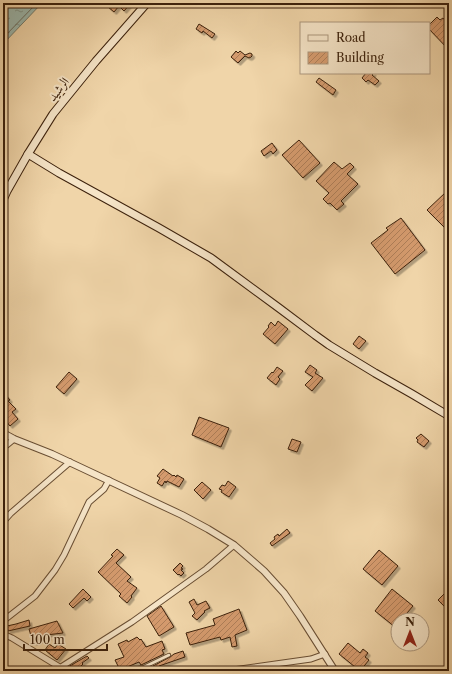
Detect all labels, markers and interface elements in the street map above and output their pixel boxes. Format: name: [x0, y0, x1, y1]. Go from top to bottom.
legend: [300, 22, 430, 74]
text: Road: [336, 30, 366, 45]
text: Building: [336, 50, 384, 65]
street label: الرشيد: [44, 74, 73, 104]
north arrow: [390, 612, 430, 652]
text: N: [405, 615, 415, 629]
scale bar: [24, 626, 107, 652]
text: 100 m: [30, 632, 65, 647]

